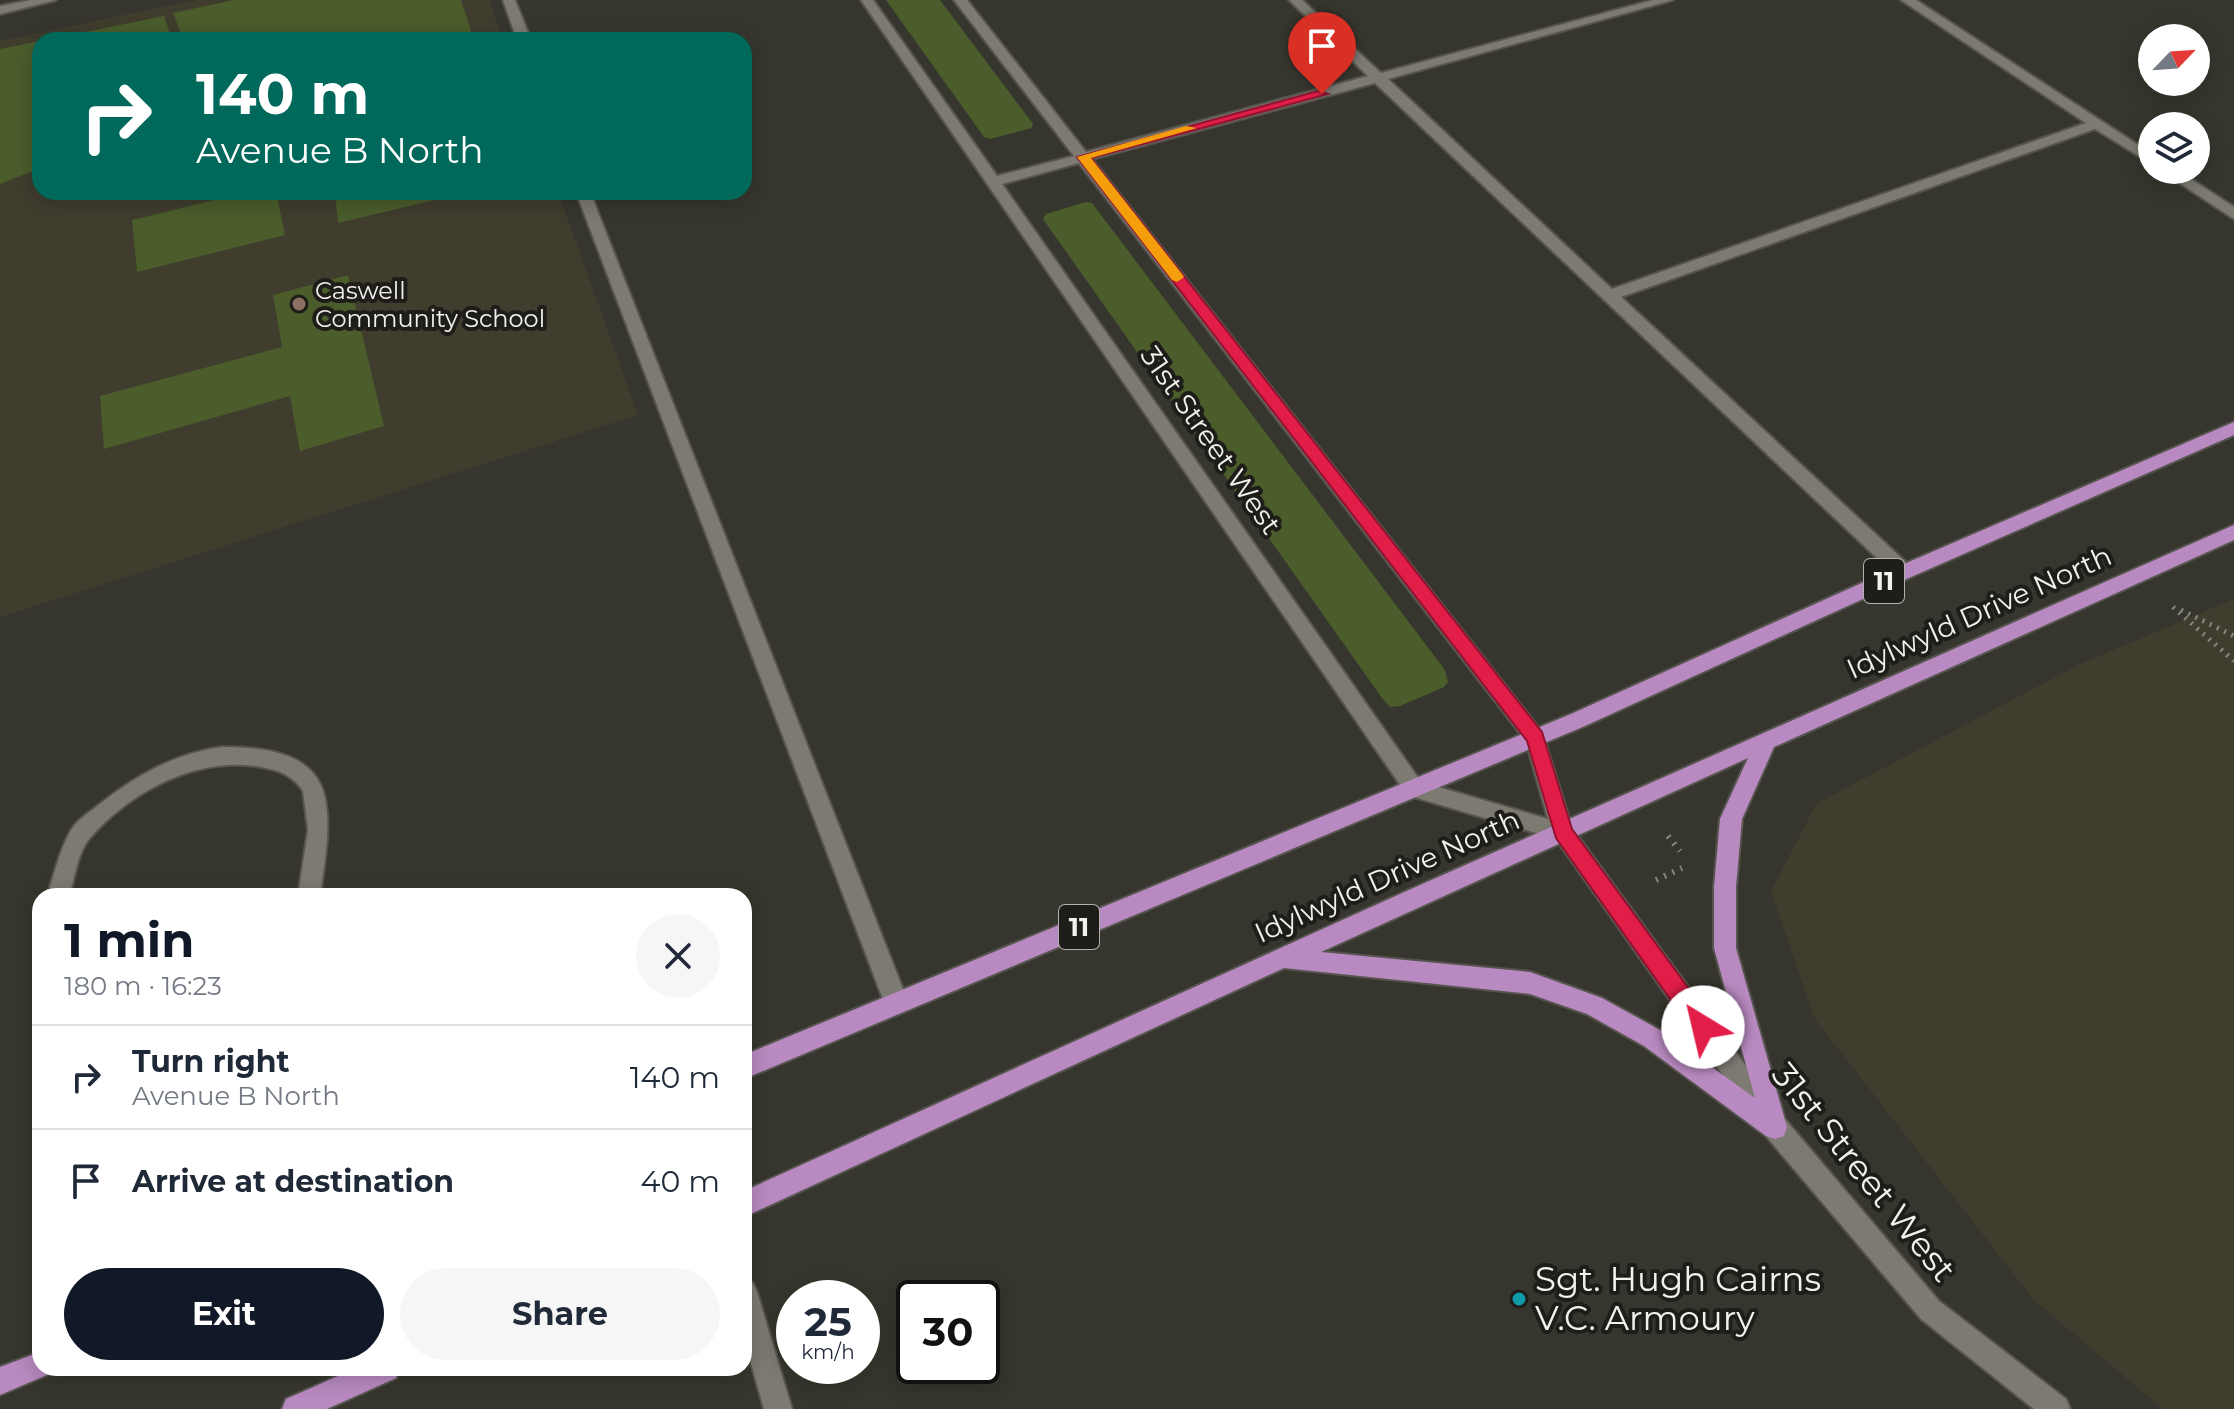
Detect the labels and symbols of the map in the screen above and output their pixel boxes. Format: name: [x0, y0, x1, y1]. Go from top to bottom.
pin: [1288, 12, 1356, 94]
north arrow: [2138, 24, 2210, 96]
place label: Caswell Community School: [315, 276, 545, 333]
marker: Caswell Community School: [290, 295, 308, 313]
street label: 31st Street West: [1133, 339, 1289, 541]
street label: Idylwyld Drive North: [1841, 538, 2117, 686]
road number: 11: [1864, 559, 1904, 603]
street label: Idylwyld Drive North: [1249, 802, 1525, 950]
road number: 11: [1059, 905, 1099, 949]
position arrow: [1661, 985, 1745, 1069]
street label: 31st Street West: [1763, 1054, 1965, 1290]
place label: Sgt. Hugh Cairns V.C. Armoury: [1535, 1258, 1821, 1339]
speed limit sign: 30: [896, 1280, 1000, 1384]
marker: Sgt. Hugh Cairns V.C. Armoury: [1510, 1290, 1528, 1308]

